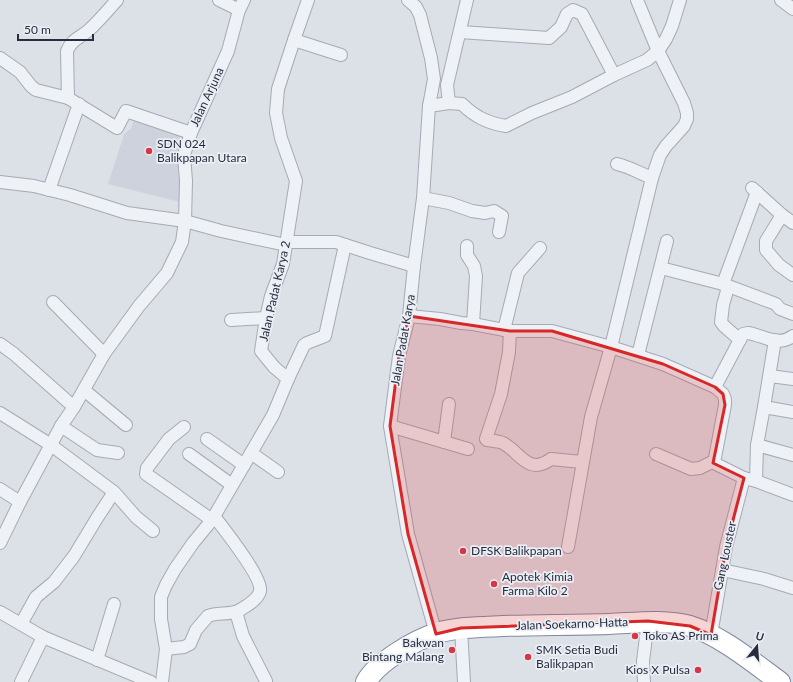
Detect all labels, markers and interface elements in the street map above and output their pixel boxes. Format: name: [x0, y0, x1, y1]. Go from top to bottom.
scale bar: [18, 16, 93, 42]
text: 50 m: [24, 22, 51, 37]
street label: Jalan Arjuna: [186, 65, 227, 129]
place label: SDN 024 Balikpapan Utara: [157, 136, 247, 165]
marker: SDN 024 Balikpapan Utara: [144, 146, 154, 156]
street label: Jalan Padat Karya 2: [256, 239, 293, 343]
street label: Jalan Padat Karya: [387, 293, 418, 387]
street label: Gang Louster: [710, 519, 739, 592]
place label: DFSK Balikpapan: [471, 543, 562, 558]
marker: DFSK Balikpapan: [458, 546, 468, 556]
place label: Apotek Kimia Farma Kilo 2: [502, 569, 573, 598]
marker: Apotek Kimia Farma Kilo 2: [489, 579, 499, 589]
street label: Jalan Soekarno-Hatta: [516, 614, 628, 633]
north arrow: [737, 626, 777, 666]
place label: Toko AS Prima: [643, 628, 719, 643]
text: U: [754, 629, 766, 643]
marker: Toko AS Prima: [630, 631, 640, 641]
place label: Bakwan Bintang Malang: [362, 635, 444, 664]
place label: SMK Setia Budi Balikpapan: [536, 642, 618, 671]
marker: Bakwan Bintang Malang: [447, 645, 457, 655]
marker: SMK Setia Budi Balikpapan: [523, 652, 533, 662]
place label: Kios X Pulsa: [625, 662, 690, 677]
marker: Kios X Pulsa: [693, 665, 703, 675]

